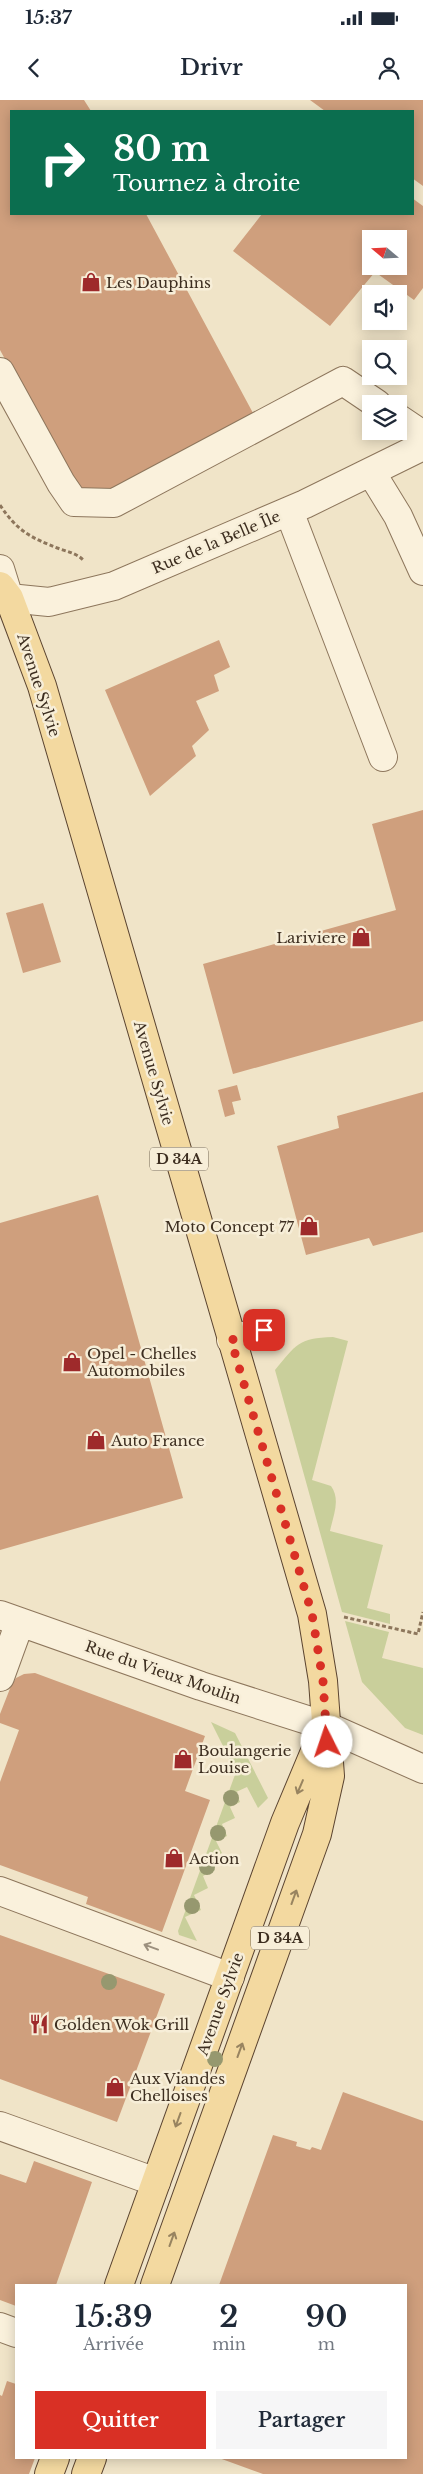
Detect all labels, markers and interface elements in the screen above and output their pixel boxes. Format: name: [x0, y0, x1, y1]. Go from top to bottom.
text: 15:37: [25, 6, 72, 29]
icon: back: [20, 54, 48, 82]
text: Drivr: [180, 54, 243, 81]
icon: person: [375, 54, 403, 82]
text: 80 m: [113, 127, 210, 170]
icon: right: [30, 130, 95, 195]
text: Tournez à droite: [113, 170, 300, 197]
north arrow: [362, 230, 408, 275]
map controls: [362, 230, 407, 440]
shop icon: Les Dauphins: [80, 271, 102, 293]
place label: Les Dauphins: [106, 273, 211, 292]
button: sound: [362, 285, 407, 330]
button: search: [362, 340, 407, 385]
button: layers: [362, 395, 407, 440]
street label: Rue de la Belle Île: [149, 506, 283, 578]
street label: Avenue Sylvie: [13, 630, 65, 739]
shop icon: Lariviere: [350, 926, 372, 948]
place label: Lariviere: [276, 928, 346, 947]
street label: Avenue Sylvie: [130, 1018, 178, 1127]
road number: D 34A: [150, 1148, 208, 1170]
shop icon: Moto Concept 77: [298, 1215, 320, 1237]
place label: Moto Concept 77: [164, 1217, 294, 1236]
pin: [243, 1309, 285, 1351]
icon: arrive: [250, 1316, 278, 1344]
place label: Opel - Chelles Automobiles: [86, 1344, 197, 1380]
shop icon: Opel - Chelles Automobiles: [61, 1351, 83, 1373]
shop icon: Auto France: [85, 1429, 107, 1451]
place label: Auto France: [110, 1431, 205, 1450]
street label: Rue du Vieux Moulin: [83, 1636, 243, 1708]
position arrow: [300, 1715, 352, 1767]
place label: Boulangerie Louise: [198, 1741, 291, 1777]
shop icon: Boulangerie Louise: [172, 1748, 194, 1770]
one-way arrow: [295, 1779, 304, 1794]
shop icon: Action: [163, 1847, 185, 1869]
place label: Action: [188, 1849, 239, 1868]
one-way arrow: [290, 1890, 299, 1905]
road number: D 34A: [251, 1926, 309, 1950]
one-way arrow: [144, 1942, 159, 1952]
street label: Avenue Sylvie: [192, 1950, 247, 2059]
restaurant icon: Golden Wok Grill: [28, 2013, 50, 2035]
place label: Golden Wok Grill: [54, 2015, 189, 2034]
one-way arrow: [236, 2043, 245, 2058]
place label: Aux Viandes Chelloises: [129, 2069, 225, 2105]
shop icon: Aux Viandes Chelloises: [104, 2076, 126, 2098]
one-way arrow: [173, 2112, 182, 2127]
one-way arrow: [168, 2232, 177, 2247]
text: 15:39: [75, 2298, 153, 2335]
text: 2: [219, 2298, 239, 2335]
text: 90: [305, 2298, 347, 2335]
text: Arrivée: [83, 2334, 144, 2354]
text: min: [212, 2334, 246, 2354]
text: m: [318, 2334, 335, 2354]
button: Quitter: [35, 2391, 206, 2449]
button: Partager: [216, 2391, 387, 2449]

